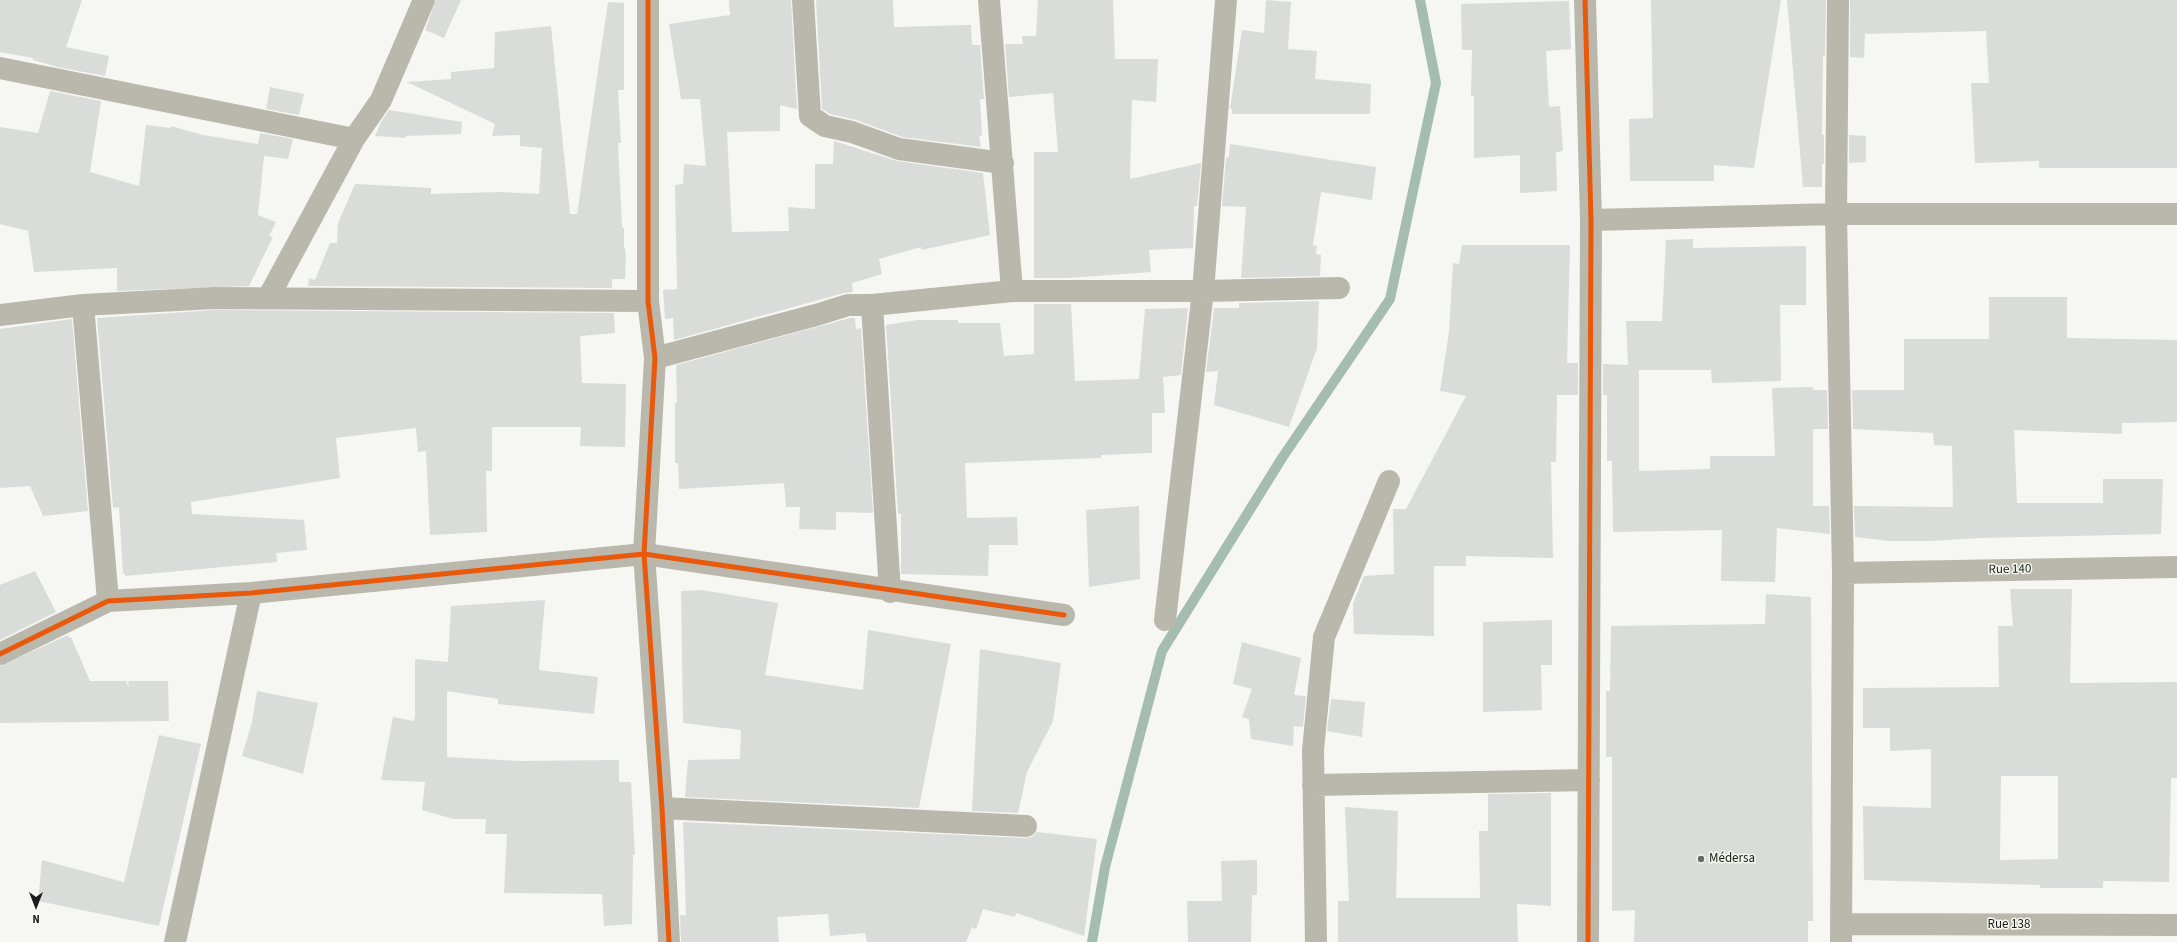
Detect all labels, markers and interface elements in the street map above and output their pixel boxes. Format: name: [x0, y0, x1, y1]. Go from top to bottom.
street label: Rue 140: [1988, 562, 2032, 578]
place label: Médersa: [1709, 851, 1755, 867]
marker: Médersa: [1696, 854, 1706, 864]
north arrow: [16, 886, 56, 926]
text: N: [32, 911, 40, 926]
street label: Rue 138: [1988, 917, 2030, 933]

